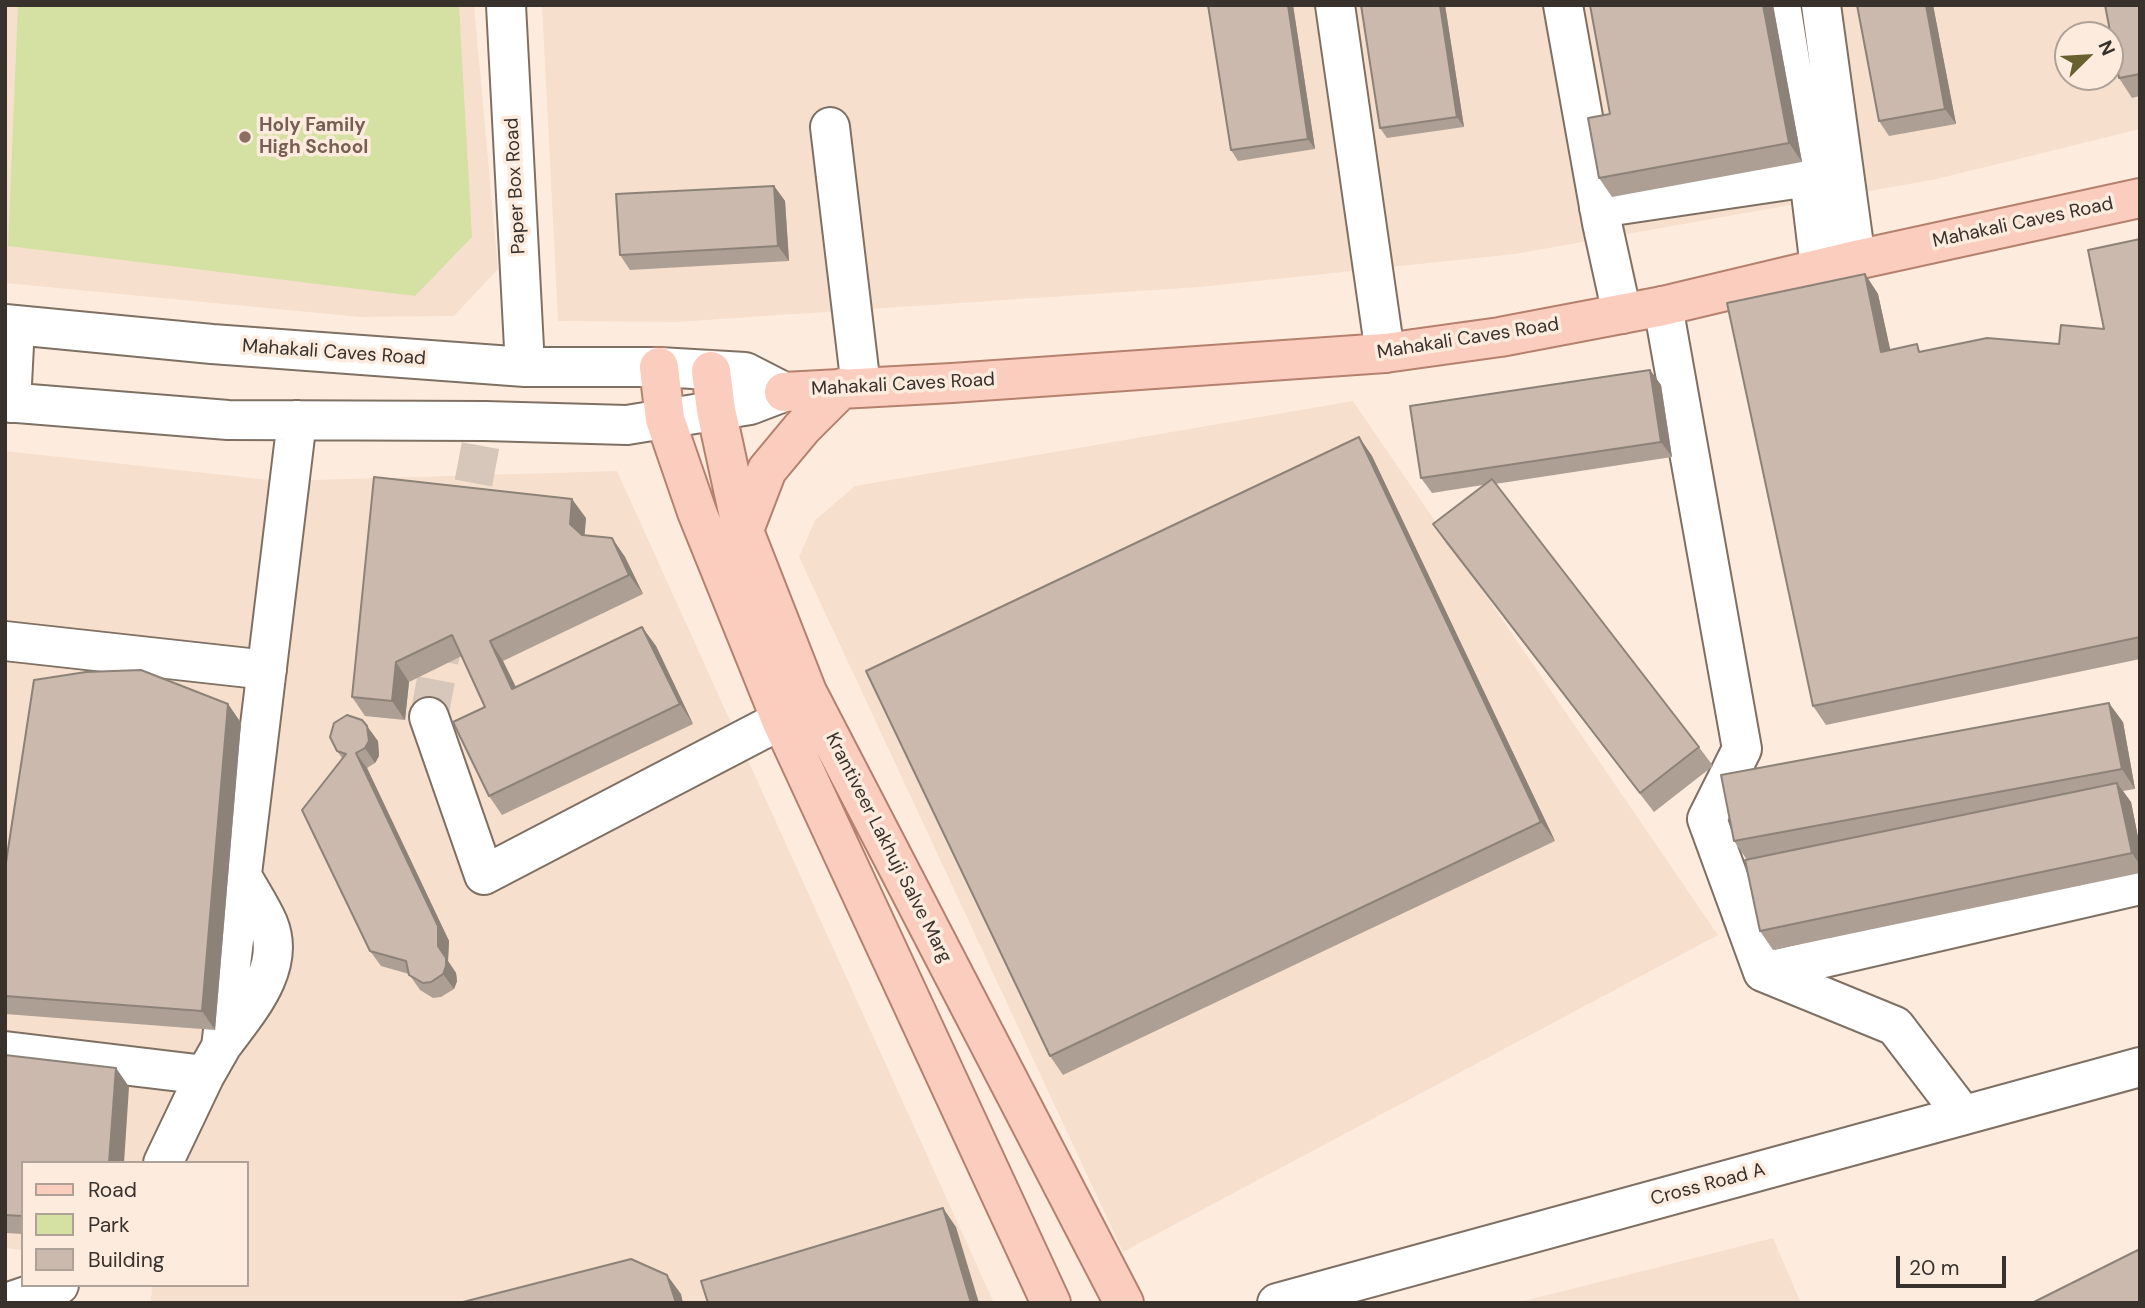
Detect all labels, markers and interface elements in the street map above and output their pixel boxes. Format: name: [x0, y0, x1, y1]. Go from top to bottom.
north arrow: [2054, 21, 2124, 91]
text: N: [2093, 37, 2121, 59]
place label: Holy Family High School: [259, 115, 368, 159]
street label: Paper Box Road: [501, 117, 531, 255]
marker: Holy Family High School: [237, 129, 253, 145]
street label: Mahakali Caves Road: [1931, 193, 2115, 253]
street label: Mahakali Caves Road: [1375, 313, 1561, 365]
street label: Mahakali Caves Road: [241, 335, 427, 371]
street label: Mahakali Caves Road: [811, 369, 995, 401]
street label: Krantiveer Lakhuji Salve Marg: [820, 729, 956, 967]
street label: Cross Road A: [1648, 1159, 1768, 1211]
legend: [21, 1161, 248, 1287]
text: Road: [88, 1176, 137, 1204]
text: Park: [88, 1211, 129, 1239]
scale bar: [1900, 1242, 2010, 1286]
text: Building: [88, 1246, 164, 1274]
text: 20 m: [1909, 1254, 1960, 1282]

